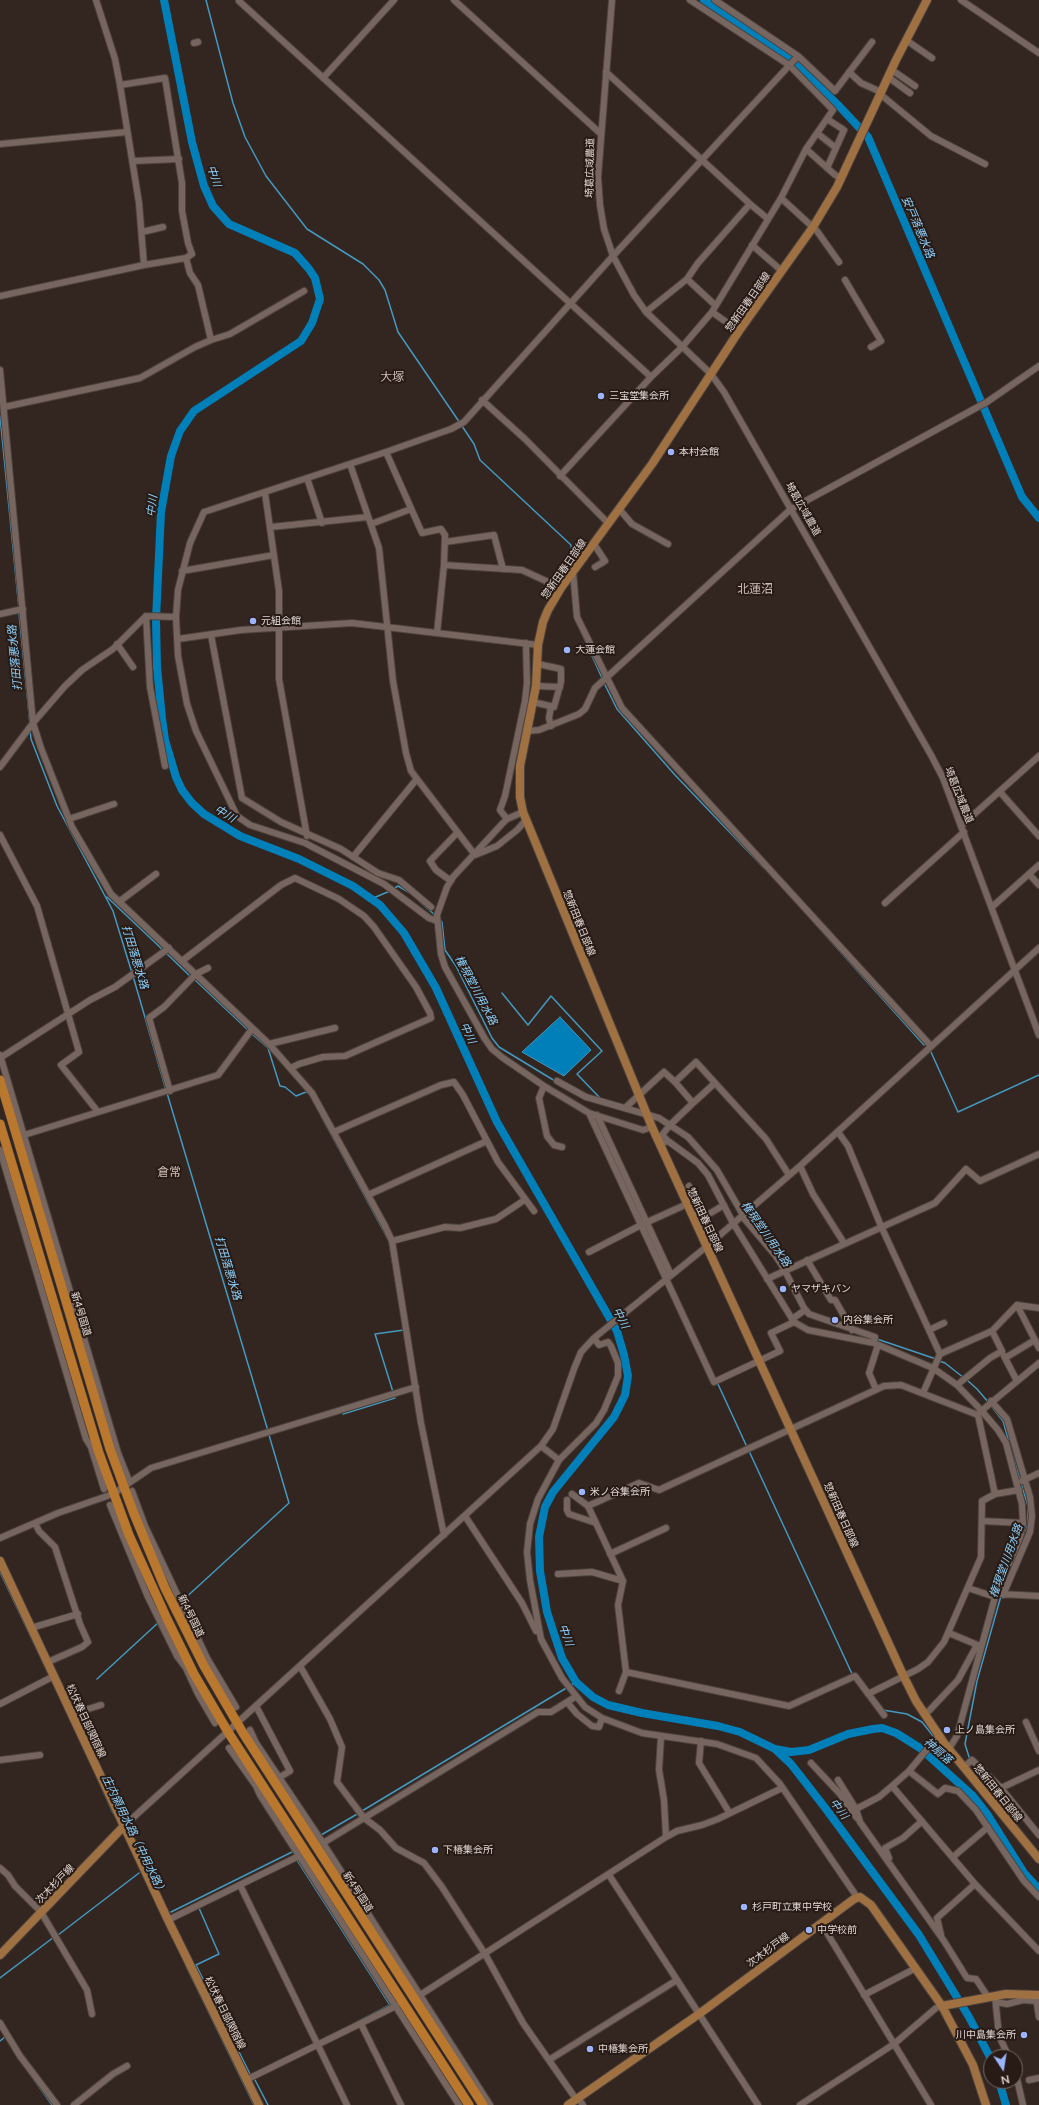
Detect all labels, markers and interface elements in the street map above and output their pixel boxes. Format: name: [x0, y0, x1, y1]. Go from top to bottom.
street label: 埼葛広域農道: [583, 138, 597, 198]
water label: 中川: [204, 163, 224, 189]
water label: 安戸落悪水路: [899, 194, 937, 260]
street label: 惣新田春日部線: [723, 270, 773, 334]
district label: 大塚: [380, 370, 404, 384]
place label: 三宝堂集会所: [609, 390, 669, 402]
marker: 三宝堂集会所: [596, 391, 606, 401]
place label: 本村会館: [679, 446, 719, 458]
marker: 本村会館: [666, 447, 676, 457]
street label: 埼葛広域農道: [783, 480, 823, 538]
water label: 中川: [144, 494, 160, 518]
street label: 惣新田春日部線: [539, 537, 589, 601]
district label: 北蓮沼: [737, 582, 773, 596]
place label: 元組会館: [261, 615, 301, 627]
marker: 元組会館: [248, 616, 258, 626]
water label: 打田落悪水路: [6, 625, 24, 691]
place label: 大蓮会館: [575, 644, 615, 656]
marker: 大蓮会館: [562, 645, 572, 655]
street label: 埼葛広域農道: [942, 765, 976, 825]
water label: 中川: [212, 803, 238, 825]
street label: 惣新田春日部線: [560, 888, 598, 958]
water label: 打田落悪水路: [119, 924, 151, 990]
water label: 権現堂川用水路: [452, 953, 500, 1027]
water label: 中川: [457, 1020, 479, 1046]
district label: 倉常: [157, 1165, 181, 1179]
street label: 惣新田春日部線: [685, 1186, 725, 1254]
water label: 権現堂川用水路: [739, 1199, 793, 1269]
water label: 打田落悪水路: [212, 1235, 244, 1301]
place label: ヤマザキパン: [791, 1283, 851, 1295]
marker: ヤマザキパン: [778, 1284, 788, 1294]
street label: 新4号国道: [69, 1290, 93, 1338]
water label: 中川: [610, 1305, 632, 1331]
place label: 内谷集会所: [843, 1314, 893, 1326]
marker: 内谷集会所: [830, 1315, 840, 1325]
street label: 惣新田春日部線: [821, 1481, 861, 1549]
place label: 米ノ谷集会所: [590, 1486, 650, 1498]
marker: 米ノ谷集会所: [577, 1487, 587, 1497]
water label: 権現堂川用水路: [987, 1523, 1025, 1599]
street label: 新4号国道: [176, 1593, 206, 1639]
water label: 中川: [556, 1622, 576, 1648]
street label: 松伏春日部関宿線: [64, 1682, 108, 1760]
place label: 上ノ島集会所: [955, 1724, 1015, 1736]
marker: 上ノ島集会所: [942, 1725, 952, 1735]
water label: 神扇落: [921, 1735, 955, 1767]
street label: 惣新田春日部線: [971, 1762, 1025, 1824]
water label: 庄内領用水路（中用水路）: [99, 1773, 169, 1897]
water label: 中川: [827, 1796, 851, 1822]
place label: 下椿集会所: [443, 1844, 493, 1856]
marker: 下椿集会所: [430, 1845, 440, 1855]
street label: 次木杉戸線: [33, 1862, 77, 1906]
street label: 新4号国道: [340, 1870, 376, 1914]
place label: 杉戸町立東中学校: [752, 1901, 832, 1913]
marker: 杉戸町立東中学校: [739, 1902, 749, 1912]
place label: 中学校前: [817, 1924, 857, 1936]
marker: 中学校前: [804, 1925, 814, 1935]
street label: 次木杉戸線: [744, 1930, 792, 1970]
street label: 松伏春日部関宿線: [202, 1974, 248, 2052]
place label: 川中島集会所: [956, 2029, 1016, 2041]
marker: 川中島集会所: [1019, 2030, 1029, 2040]
place label: 中椿集会所: [598, 2043, 648, 2055]
marker: 中椿集会所: [585, 2044, 595, 2054]
north arrow: [983, 2049, 1023, 2089]
text: N: [1000, 2073, 1011, 2087]

